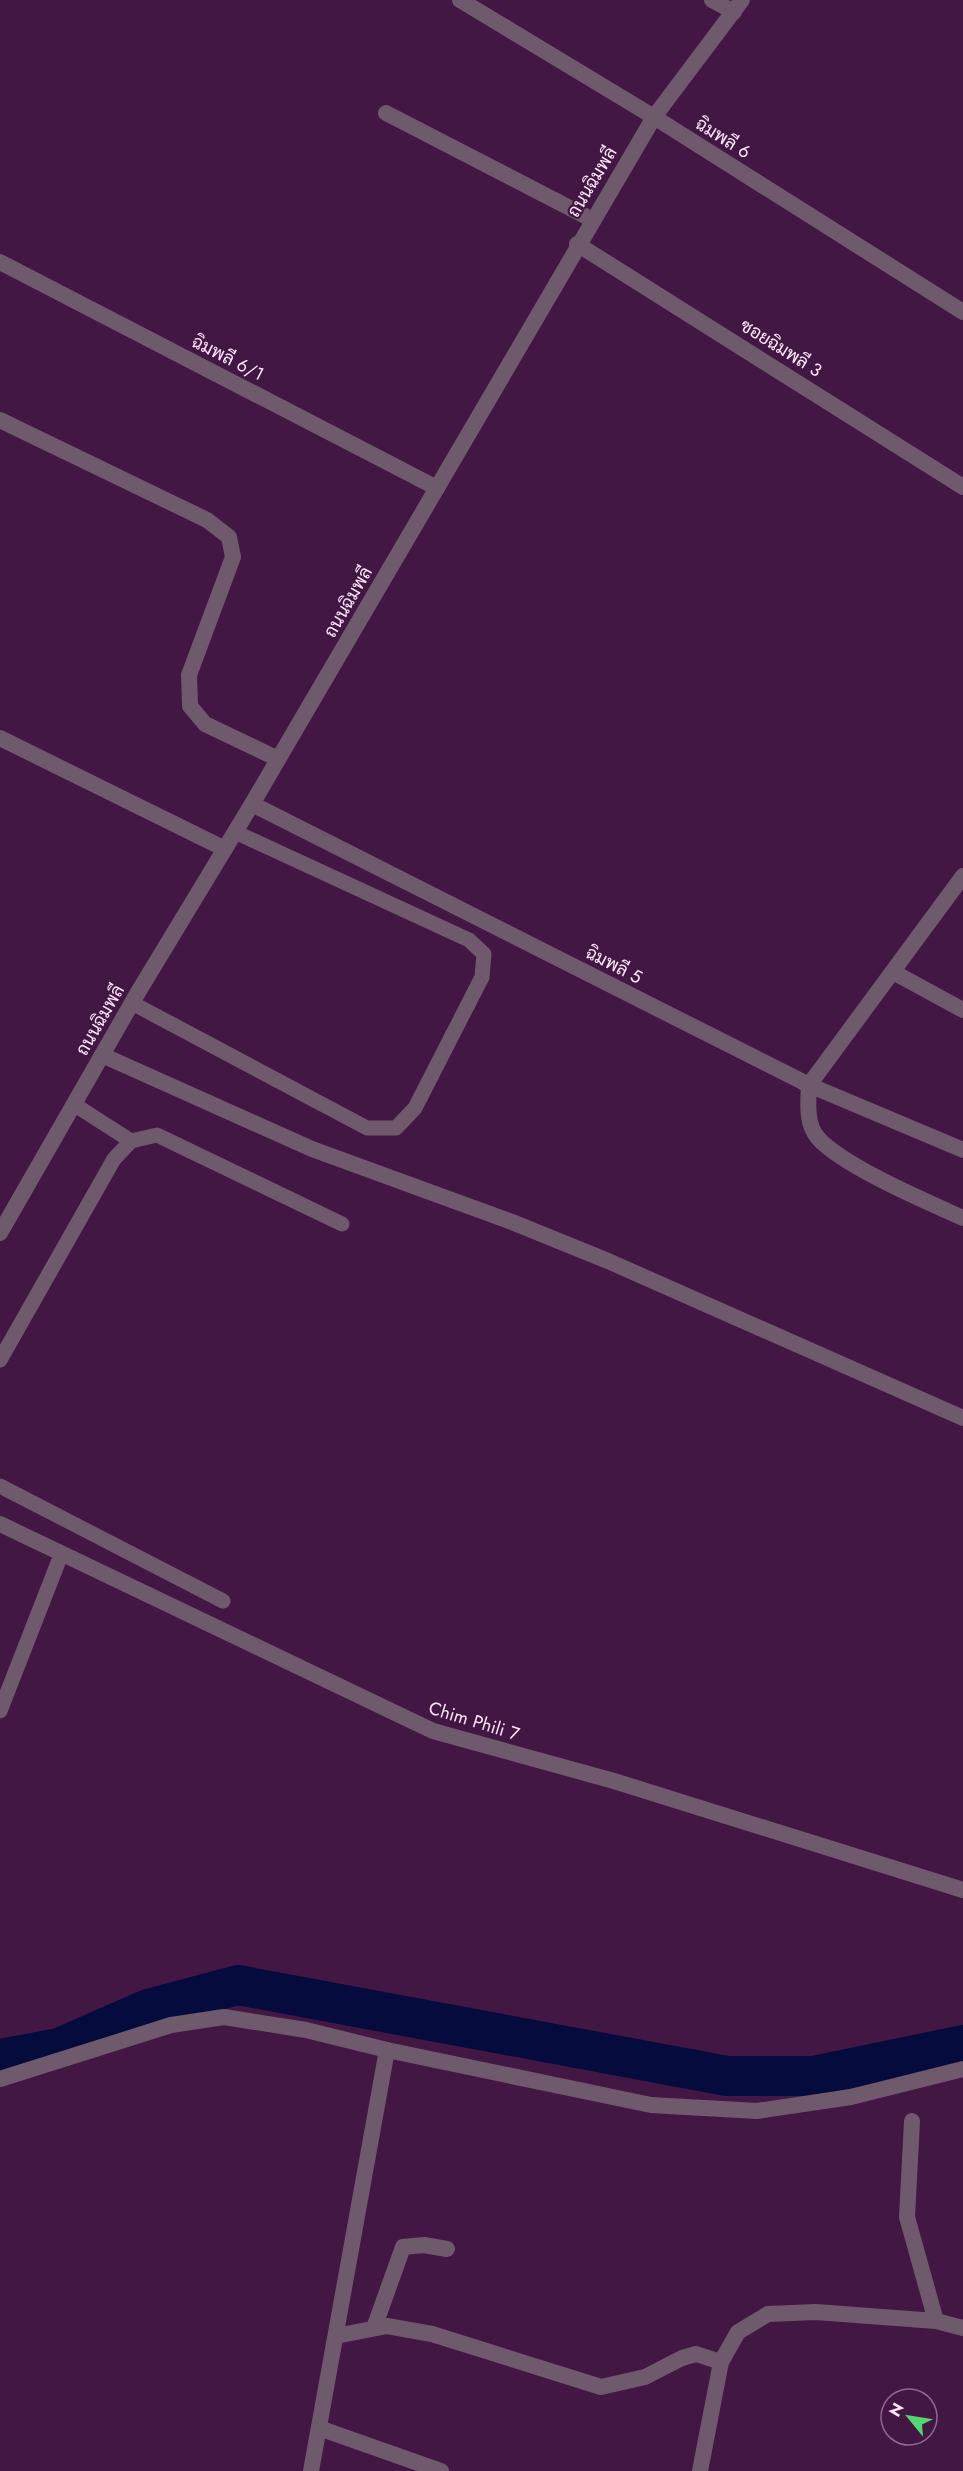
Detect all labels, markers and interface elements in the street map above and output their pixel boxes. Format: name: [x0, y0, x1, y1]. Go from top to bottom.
street label: ฉิมพลี 6: [690, 111, 756, 165]
street label: ถนนฉิมพลี: [561, 142, 623, 222]
street label: ซอยฉิมพลี 3: [735, 313, 827, 383]
street label: ฉิมพลี 6/1: [187, 329, 269, 387]
street label: ถนนฉิมพลี: [317, 562, 379, 642]
street label: ฉิมพลี 5: [581, 940, 647, 990]
street label: ถนนฉิมพลี: [69, 980, 131, 1060]
street label: Chim Phili 7: [425, 1695, 523, 1747]
north arrow: [879, 2387, 939, 2447]
text: N: [883, 2398, 910, 2421]

